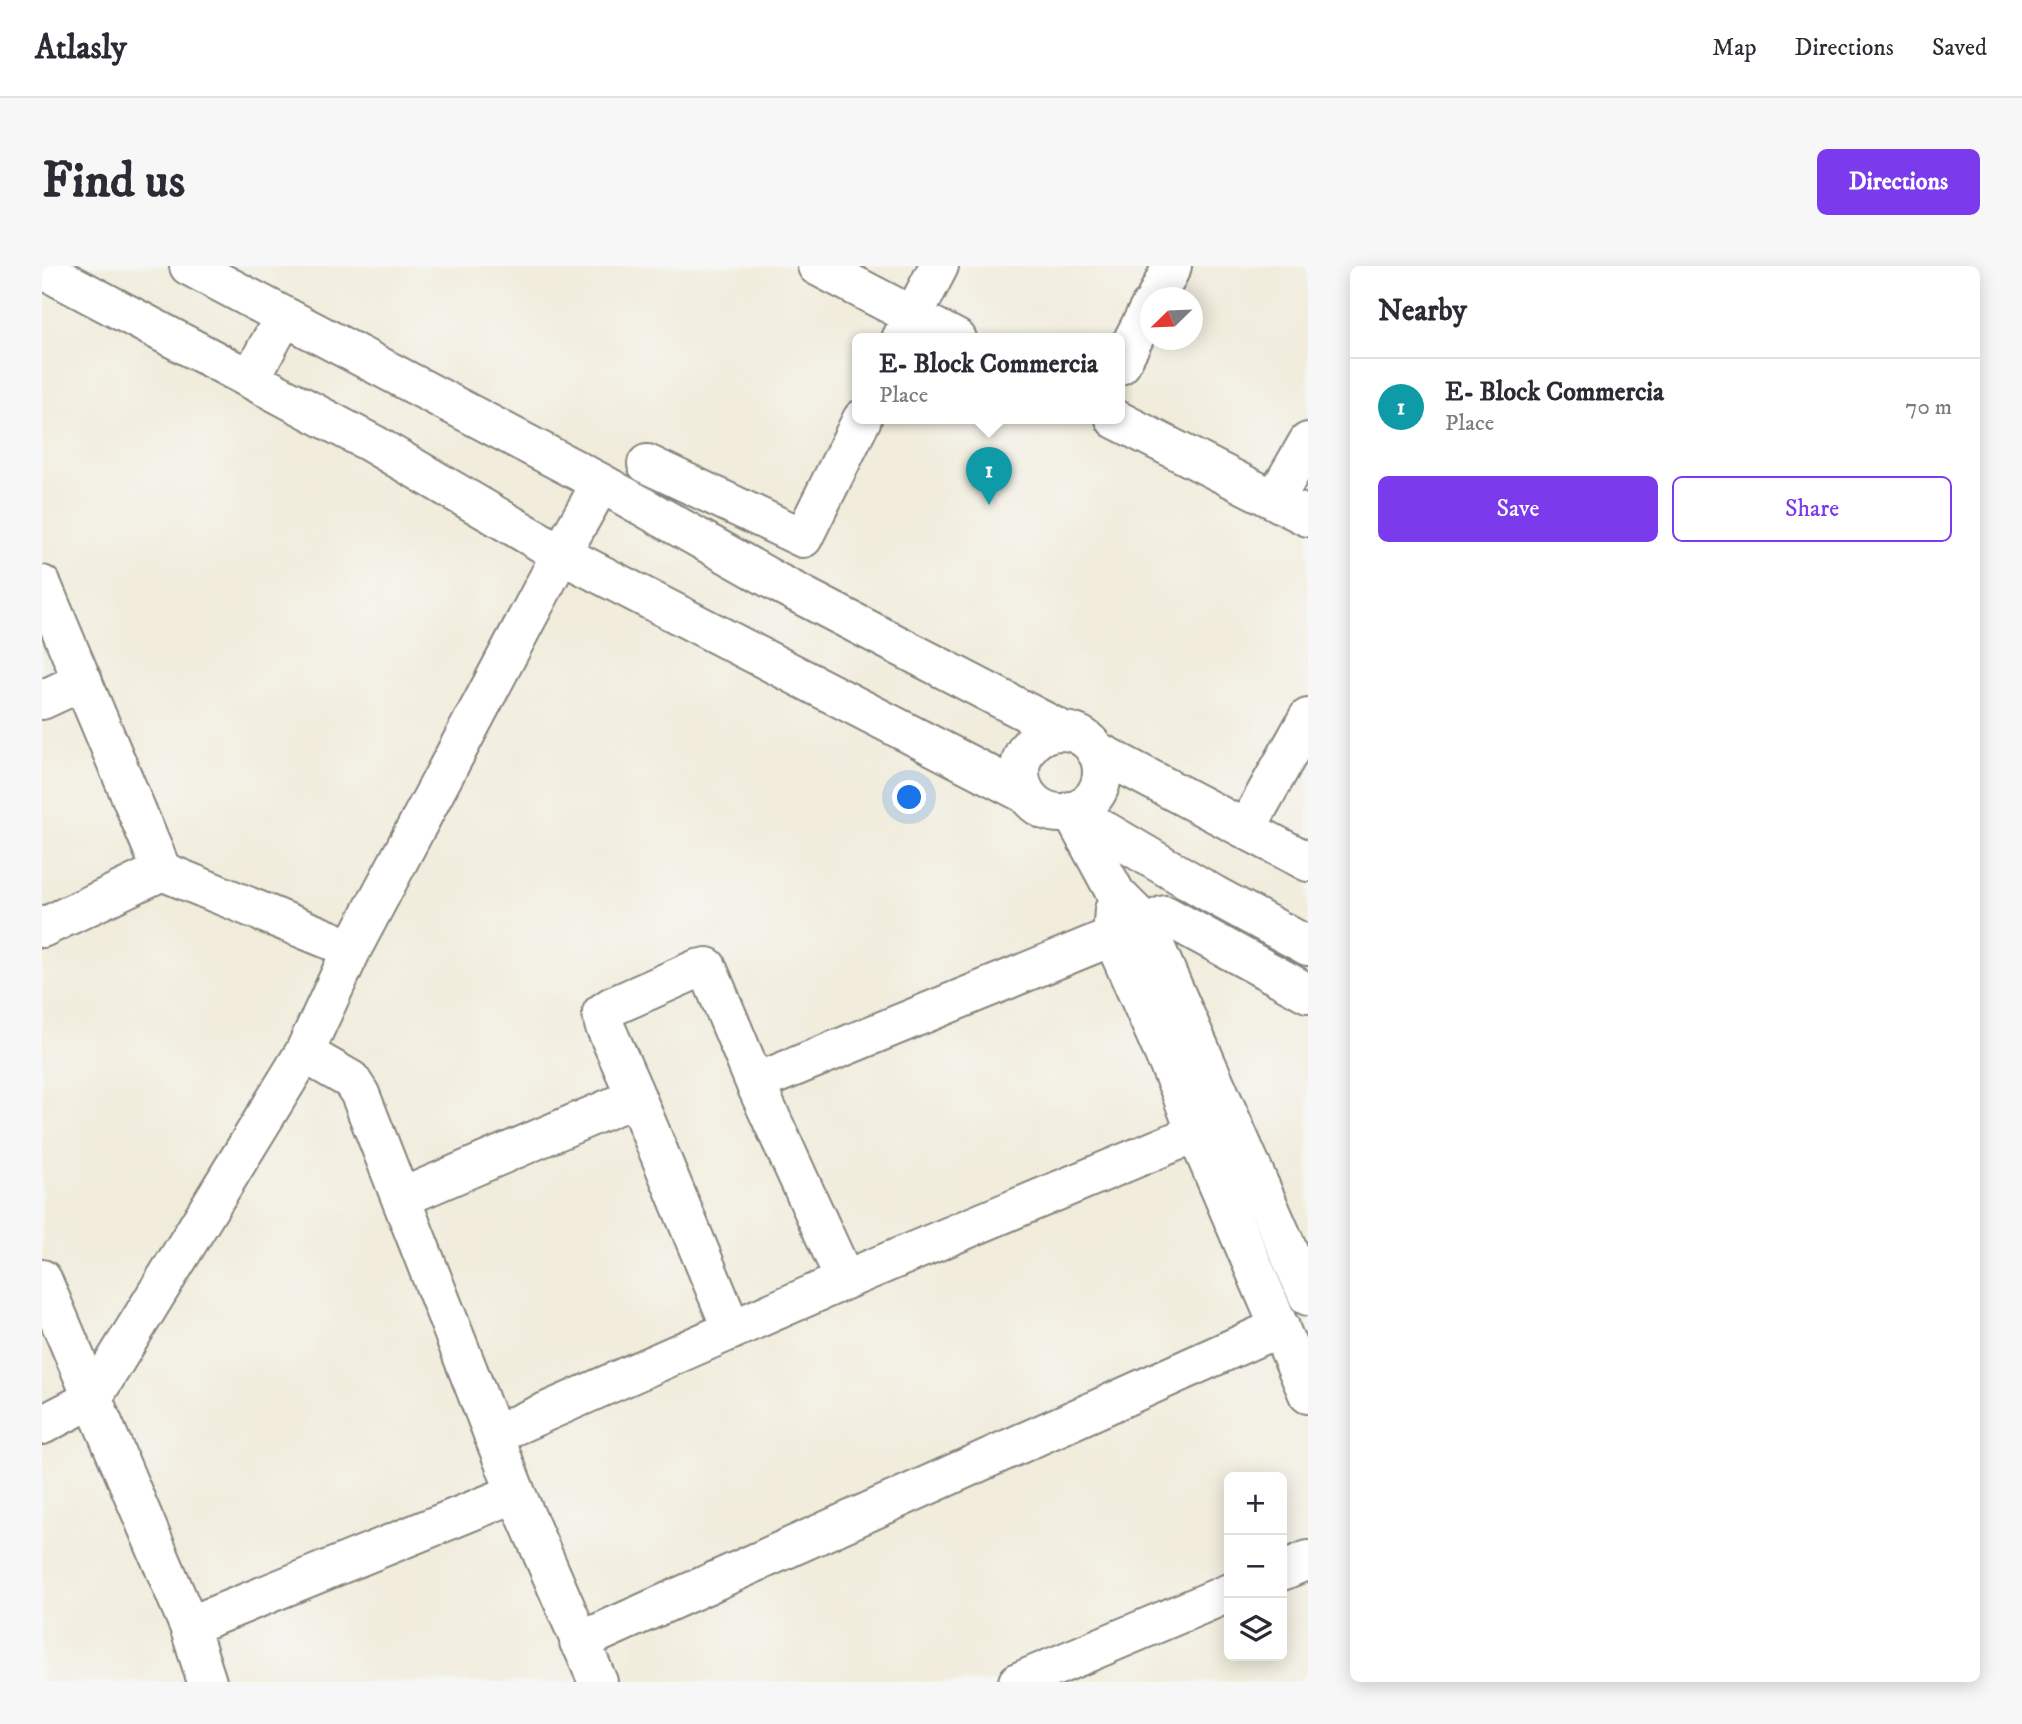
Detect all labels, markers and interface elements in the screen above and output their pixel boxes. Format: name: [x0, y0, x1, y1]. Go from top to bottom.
text: Atlasly: [35, 28, 127, 69]
text: Map: [1712, 33, 1757, 63]
text: Directions: [1795, 33, 1894, 63]
text: Saved: [1932, 33, 1987, 63]
button: Directions: [1817, 149, 1980, 215]
text: Find us: [42, 151, 185, 213]
north arrow: [1140, 287, 1203, 350]
text: Nearby: [1378, 293, 1467, 330]
popup: [852, 333, 1125, 424]
text: E- Block Commercia: [879, 348, 1098, 381]
text: E- Block Commercia: [1445, 376, 1664, 409]
text: Place: [879, 381, 928, 410]
text: 1: [1397, 393, 1405, 422]
text: 70 m: [1905, 393, 1952, 422]
text: Place: [1445, 409, 1494, 438]
pin: 1: [966, 447, 1012, 505]
button: Save: [1378, 476, 1658, 542]
button: Share: [1672, 476, 1952, 542]
your location: [892, 780, 926, 814]
map controls: [1224, 1472, 1287, 1661]
button: +: [1224, 1472, 1287, 1535]
button: −: [1224, 1535, 1287, 1598]
button: layers: [1224, 1598, 1287, 1661]

